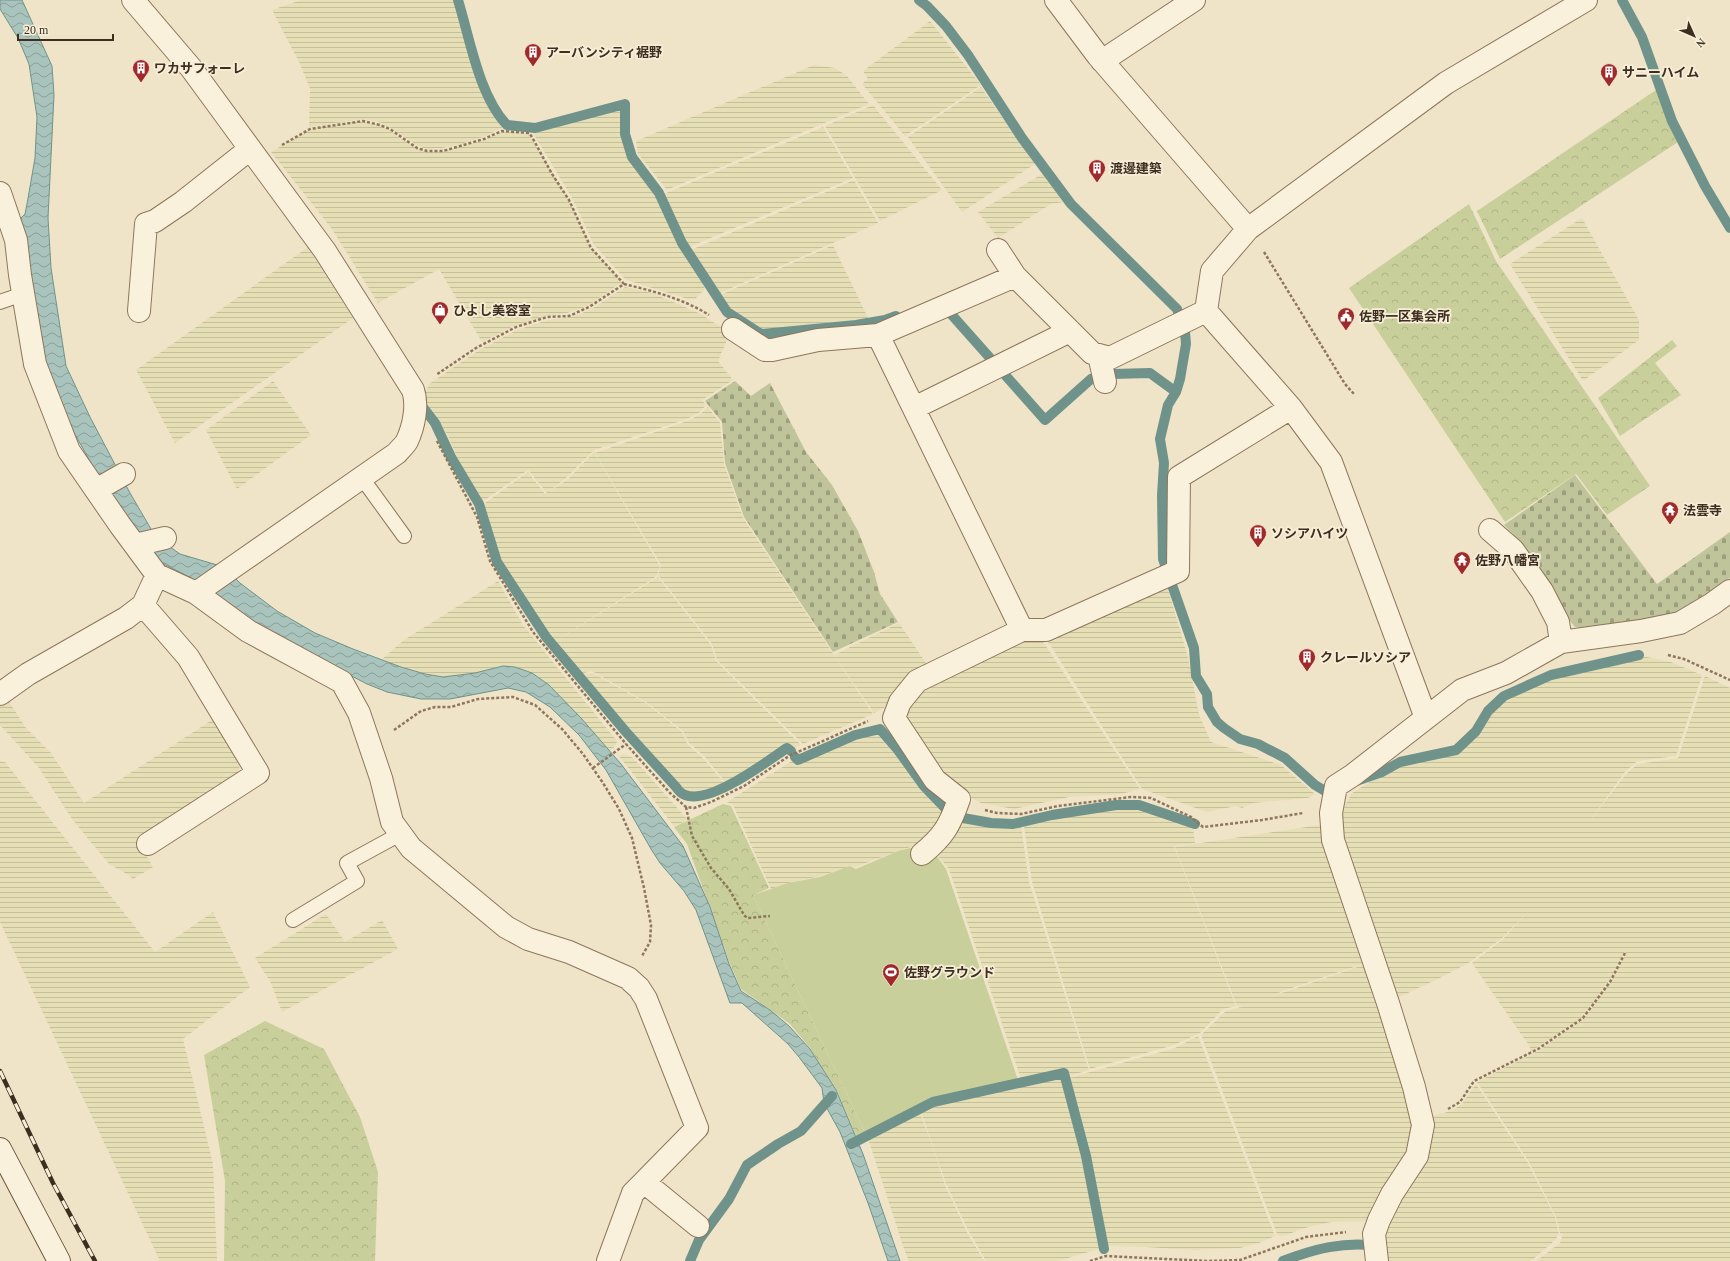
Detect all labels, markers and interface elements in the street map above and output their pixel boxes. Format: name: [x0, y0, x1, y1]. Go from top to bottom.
scale bar: [18, 16, 113, 42]
north arrow: [1674, 16, 1714, 56]
text: 20 m: [24, 23, 49, 37]
text: N: [1694, 36, 1708, 50]
building icon: アーバンシティ裾野: [523, 42, 543, 67]
place label: アーバンシティ裾野: [546, 45, 662, 60]
building icon: ワカサフォーレ: [131, 58, 151, 83]
place label: ワカサフォーレ: [154, 61, 245, 76]
building icon: サニーハイム: [1599, 62, 1619, 87]
place label: サニーハイム: [1622, 65, 1699, 80]
building icon: 渡邊建築: [1087, 158, 1107, 183]
place label: 渡邊建築: [1110, 161, 1162, 176]
shop icon: ひよし美容室: [430, 300, 450, 325]
place label: ひよし美容室: [453, 303, 531, 318]
public building icon: 佐野一区集会所: [1336, 306, 1356, 331]
place label: 佐野一区集会所: [1359, 309, 1450, 324]
temple icon: 法雲寺: [1660, 500, 1680, 525]
place label: 法雲寺: [1683, 503, 1722, 518]
building icon: ソシアハイツ: [1248, 523, 1268, 548]
place label: ソシアハイツ: [1271, 526, 1348, 541]
temple icon: 佐野八幡宮: [1452, 550, 1472, 575]
place label: 佐野八幡宮: [1475, 553, 1540, 568]
building icon: クレールソシア: [1297, 647, 1317, 672]
place label: クレールソシア: [1320, 650, 1411, 665]
sports icon: 佐野グラウンド: [881, 962, 901, 987]
place label: 佐野グラウンド: [904, 965, 995, 980]

